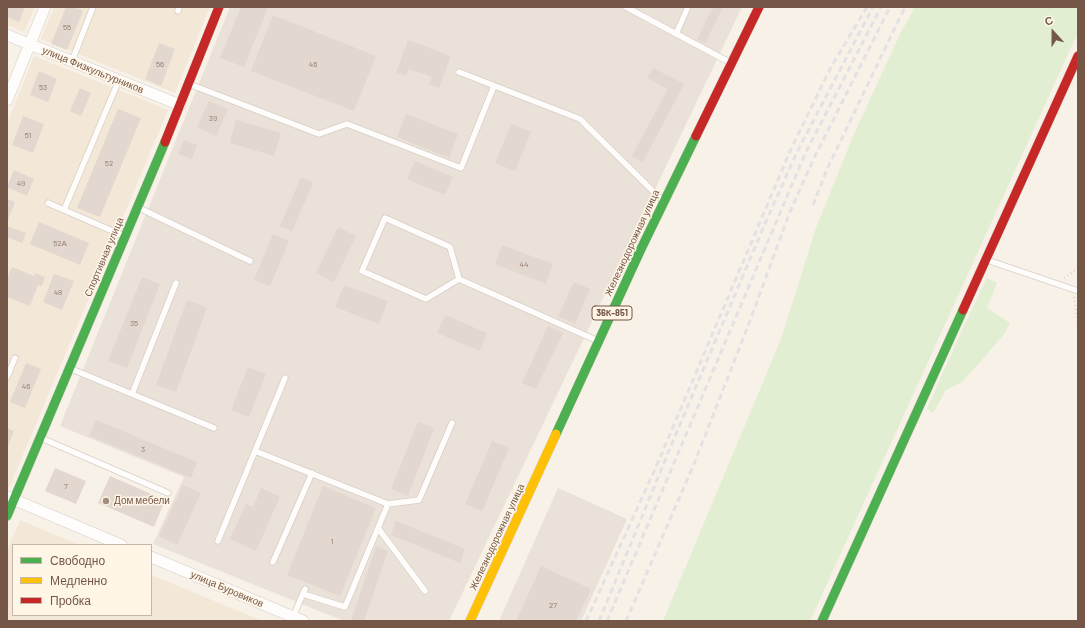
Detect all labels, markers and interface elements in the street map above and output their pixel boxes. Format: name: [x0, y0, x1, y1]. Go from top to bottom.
north arrow: [1033, 12, 1073, 52]
text: С: [1042, 13, 1055, 28]
house number: 55: [63, 22, 71, 32]
street label: улица Физкультурников: [40, 44, 146, 96]
house number: 56: [156, 59, 164, 69]
house number: 46: [309, 59, 317, 69]
house number: 53: [39, 82, 47, 92]
house number: 39: [209, 113, 217, 123]
house number: 51: [25, 130, 31, 140]
house number: 52: [105, 158, 113, 168]
house number: 49: [17, 178, 25, 188]
street label: Железнодорожная улица: [602, 188, 662, 298]
street label: Спортивная улица: [82, 216, 126, 298]
house number: 52А: [53, 238, 67, 248]
house number: 44: [520, 259, 528, 269]
house number: 48: [54, 287, 62, 297]
road number: 36К-851: [592, 306, 632, 320]
house number: 35: [130, 318, 138, 328]
house number: 46: [22, 381, 30, 391]
house number: 3: [141, 444, 145, 454]
house number: 7: [64, 481, 68, 491]
street label: Железнодорожная улица: [467, 482, 527, 592]
place label: Дом мебели: [114, 495, 170, 507]
marker: Дом мебели: [101, 496, 111, 506]
house number: 1: [331, 536, 333, 546]
legend: [12, 544, 152, 616]
text: Свободно: [50, 553, 105, 567]
street label: улица Буровиков: [189, 568, 265, 610]
text: Медленно: [50, 573, 107, 587]
text: Пробка: [50, 593, 91, 607]
house number: 27: [549, 600, 557, 610]

